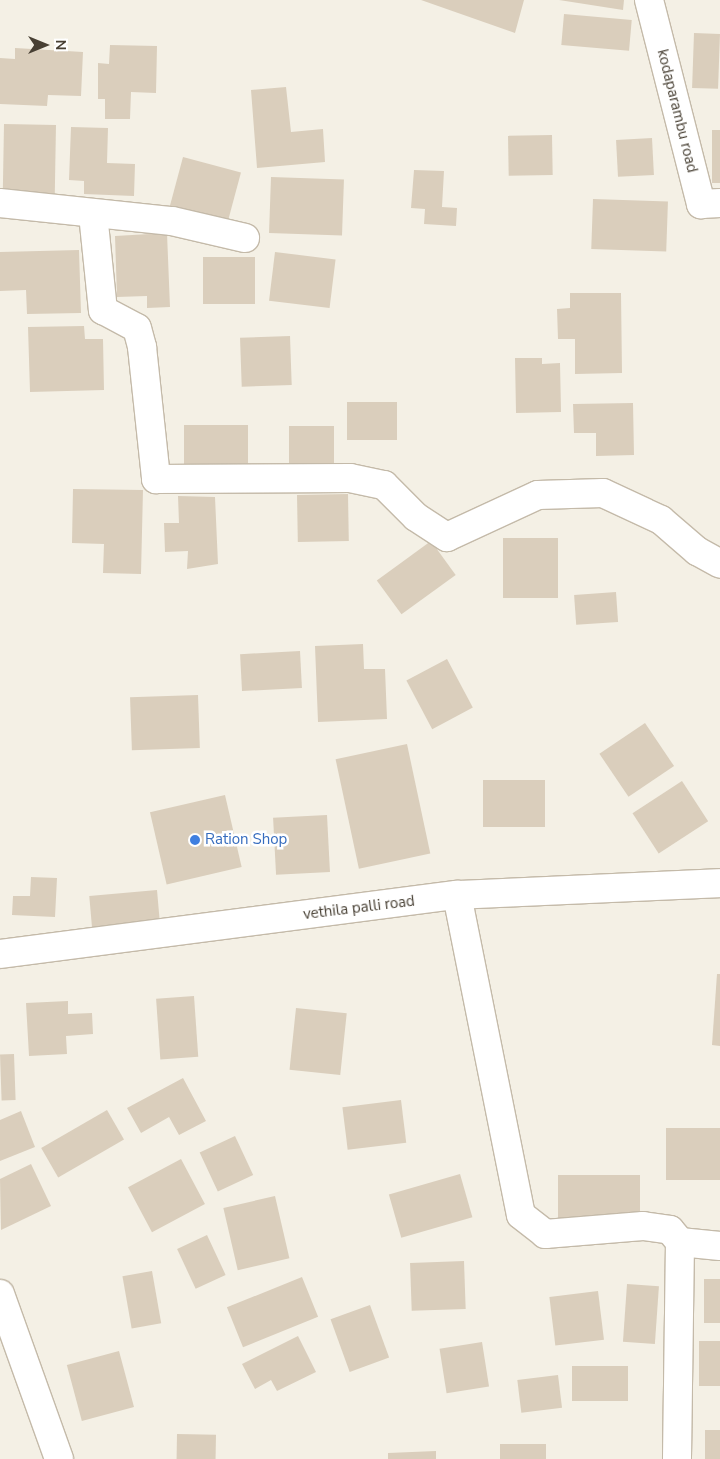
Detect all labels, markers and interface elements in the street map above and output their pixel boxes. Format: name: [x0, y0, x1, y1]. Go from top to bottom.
north arrow: [20, 20, 70, 70]
text: N: [51, 40, 70, 50]
street label: kodaparambu road: [653, 47, 701, 175]
place label: Ration Shop: [205, 831, 287, 849]
marker: Ration Shop: [189, 834, 201, 846]
street label: vethila palli road: [302, 892, 416, 924]

